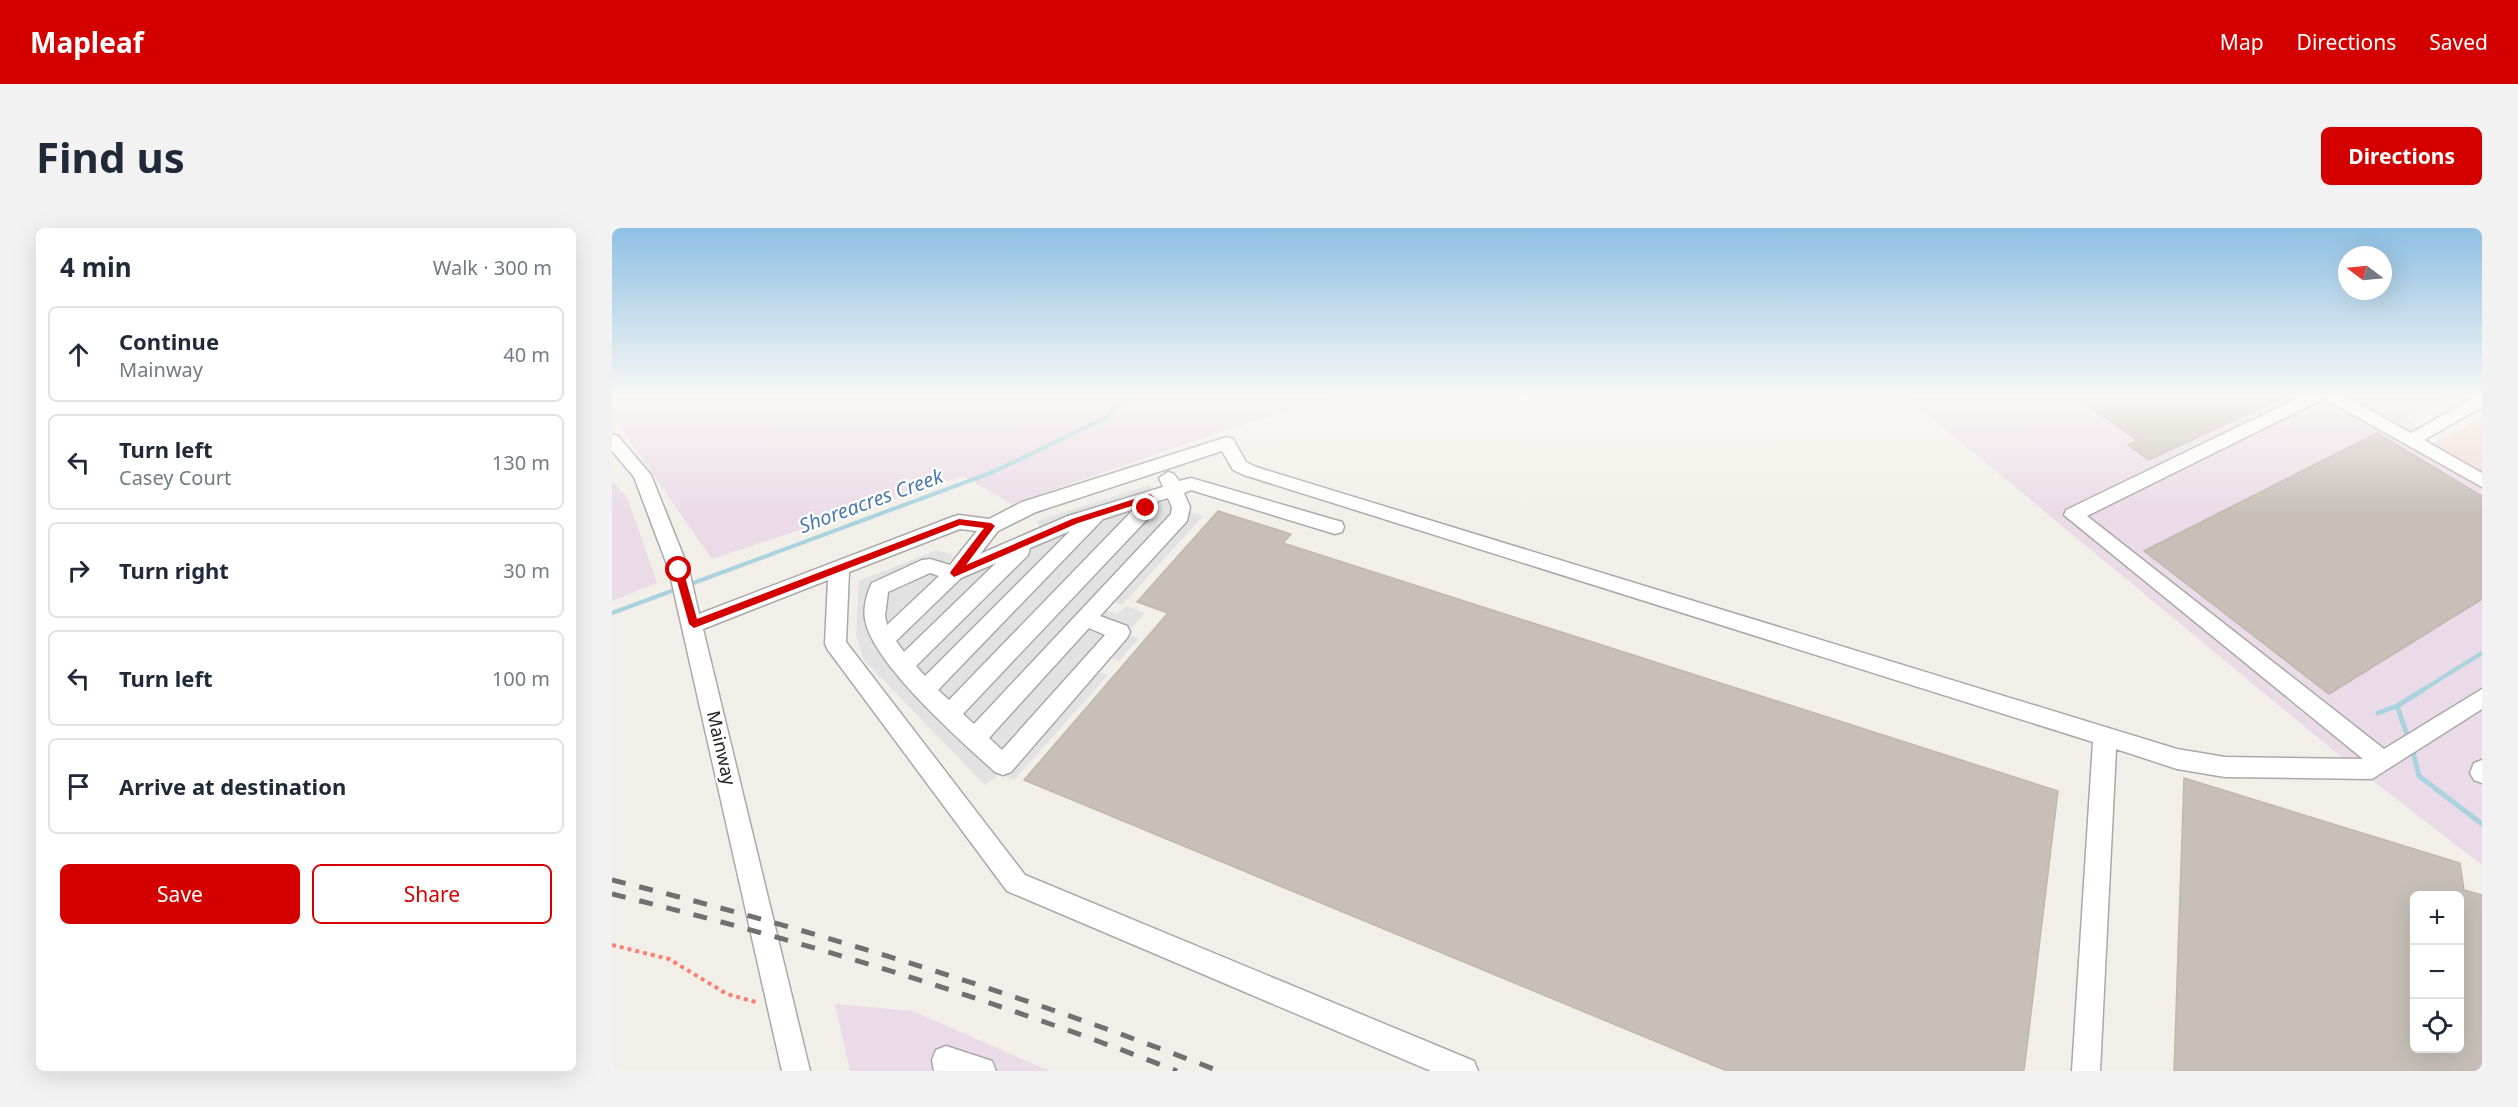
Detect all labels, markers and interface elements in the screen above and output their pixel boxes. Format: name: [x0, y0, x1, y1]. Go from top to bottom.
text: Mapleaf: [30, 23, 144, 61]
text: Map: [2220, 28, 2264, 56]
text: Directions: [2297, 28, 2396, 56]
text: Saved: [2429, 28, 2488, 56]
button: Directions: [2321, 127, 2482, 185]
text: Find us: [36, 128, 185, 185]
north arrow: [2338, 246, 2392, 300]
text: 4 min: [60, 249, 132, 285]
text: Walk · 300 m: [433, 254, 552, 281]
text: Continue: [119, 326, 219, 356]
icon: ahead: [62, 338, 95, 371]
text: 40 m: [503, 341, 550, 368]
text: Mainway: [119, 356, 203, 383]
text: Turn left: [119, 434, 213, 464]
icon: left: [62, 446, 95, 479]
text: 130 m: [492, 449, 550, 476]
water label: Shoreacres Creek: [795, 462, 948, 539]
text: Casey Court: [119, 464, 231, 491]
route end: [1132, 494, 1158, 520]
icon: right: [62, 554, 95, 587]
text: Turn right: [119, 555, 229, 585]
route start: [665, 556, 691, 582]
text: 30 m: [503, 557, 550, 584]
icon: left: [62, 662, 95, 695]
text: Turn left: [119, 663, 213, 693]
text: 100 m: [492, 665, 550, 692]
street label: Mainway: [702, 708, 742, 788]
icon: arrive: [62, 770, 95, 803]
text: Arrive at destination: [119, 771, 346, 801]
button: Save: [60, 864, 300, 924]
button: Share: [312, 864, 552, 924]
map controls: [2410, 891, 2464, 1053]
button: +: [2410, 891, 2464, 945]
button: −: [2410, 945, 2464, 999]
button: locate: [2410, 999, 2464, 1053]

